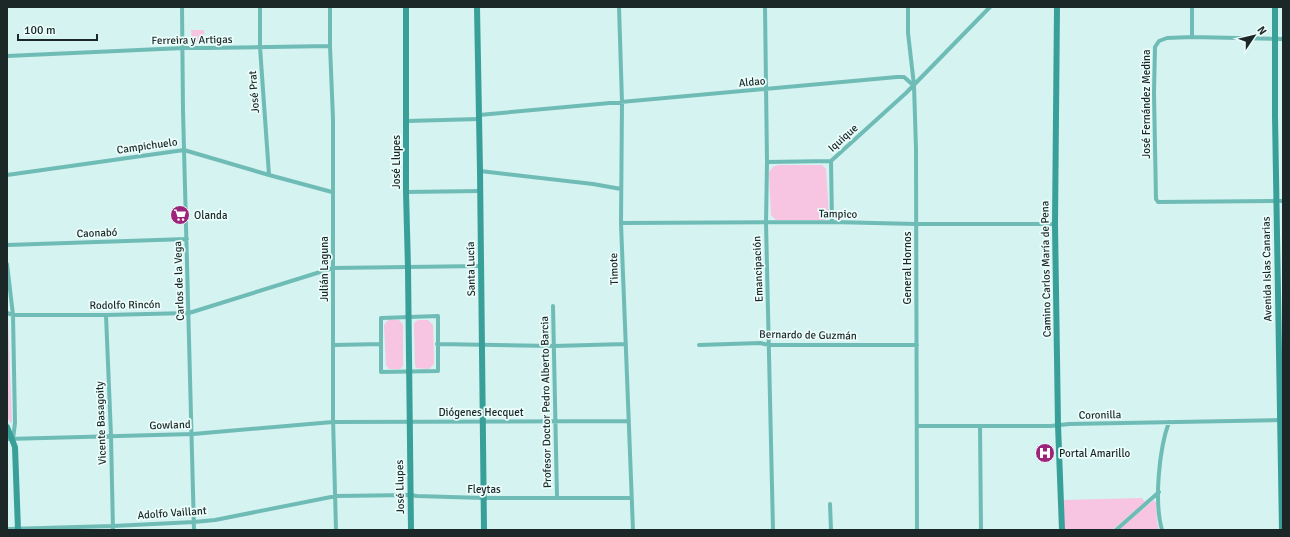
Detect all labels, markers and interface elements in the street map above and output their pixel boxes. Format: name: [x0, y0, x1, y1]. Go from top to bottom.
scale bar: [18, 16, 97, 42]
north arrow: [1234, 16, 1274, 56]
text: 100 m: [24, 23, 56, 38]
text: N: [1254, 24, 1269, 37]
street label: Ferreira y Artigas: [151, 33, 233, 47]
street label: José Fernández Medina: [1140, 49, 1153, 159]
street label: José Prat: [246, 70, 262, 114]
street label: Aldao: [738, 74, 766, 90]
street label: Iquique: [826, 121, 860, 155]
street label: Campichuelo: [116, 135, 178, 157]
street label: José Llupes: [390, 135, 403, 189]
street label: Camino Carlos María de Pena: [1038, 200, 1054, 337]
supermarket icon: Olanda: [169, 204, 191, 226]
street label: Tampico: [819, 207, 858, 221]
place label: Olanda: [194, 209, 228, 222]
street label: Avenida Islas Canarias: [1260, 216, 1274, 322]
street label: Caonabó: [76, 226, 118, 240]
street label: General Hornos: [901, 231, 914, 305]
street label: Julián Laguna: [318, 236, 331, 302]
street label: Emancipación: [750, 236, 766, 302]
street label: Carlos de la Vega: [171, 240, 187, 321]
street label: Santa Lucía: [464, 241, 478, 297]
street label: Timote: [607, 253, 621, 285]
street label: Rodolfo Rincón: [89, 298, 161, 312]
street label: Profesor Doctor Pedro Alberto Barcia: [538, 315, 554, 488]
street label: Bernardo de Guzmán: [759, 328, 857, 342]
street label: Vicente Basagoity: [93, 380, 109, 465]
street label: Diógenes Hecquet: [438, 406, 524, 419]
street label: Coronilla: [1079, 408, 1122, 422]
street label: Gowland: [149, 418, 191, 432]
hospital icon: Portal Amarillo: [1034, 442, 1056, 464]
place label: Portal Amarillo: [1059, 447, 1131, 460]
street label: José Llupes: [393, 460, 407, 514]
street label: Fleytas: [467, 483, 501, 496]
street label: Adolfo Vaillant: [137, 504, 207, 522]

